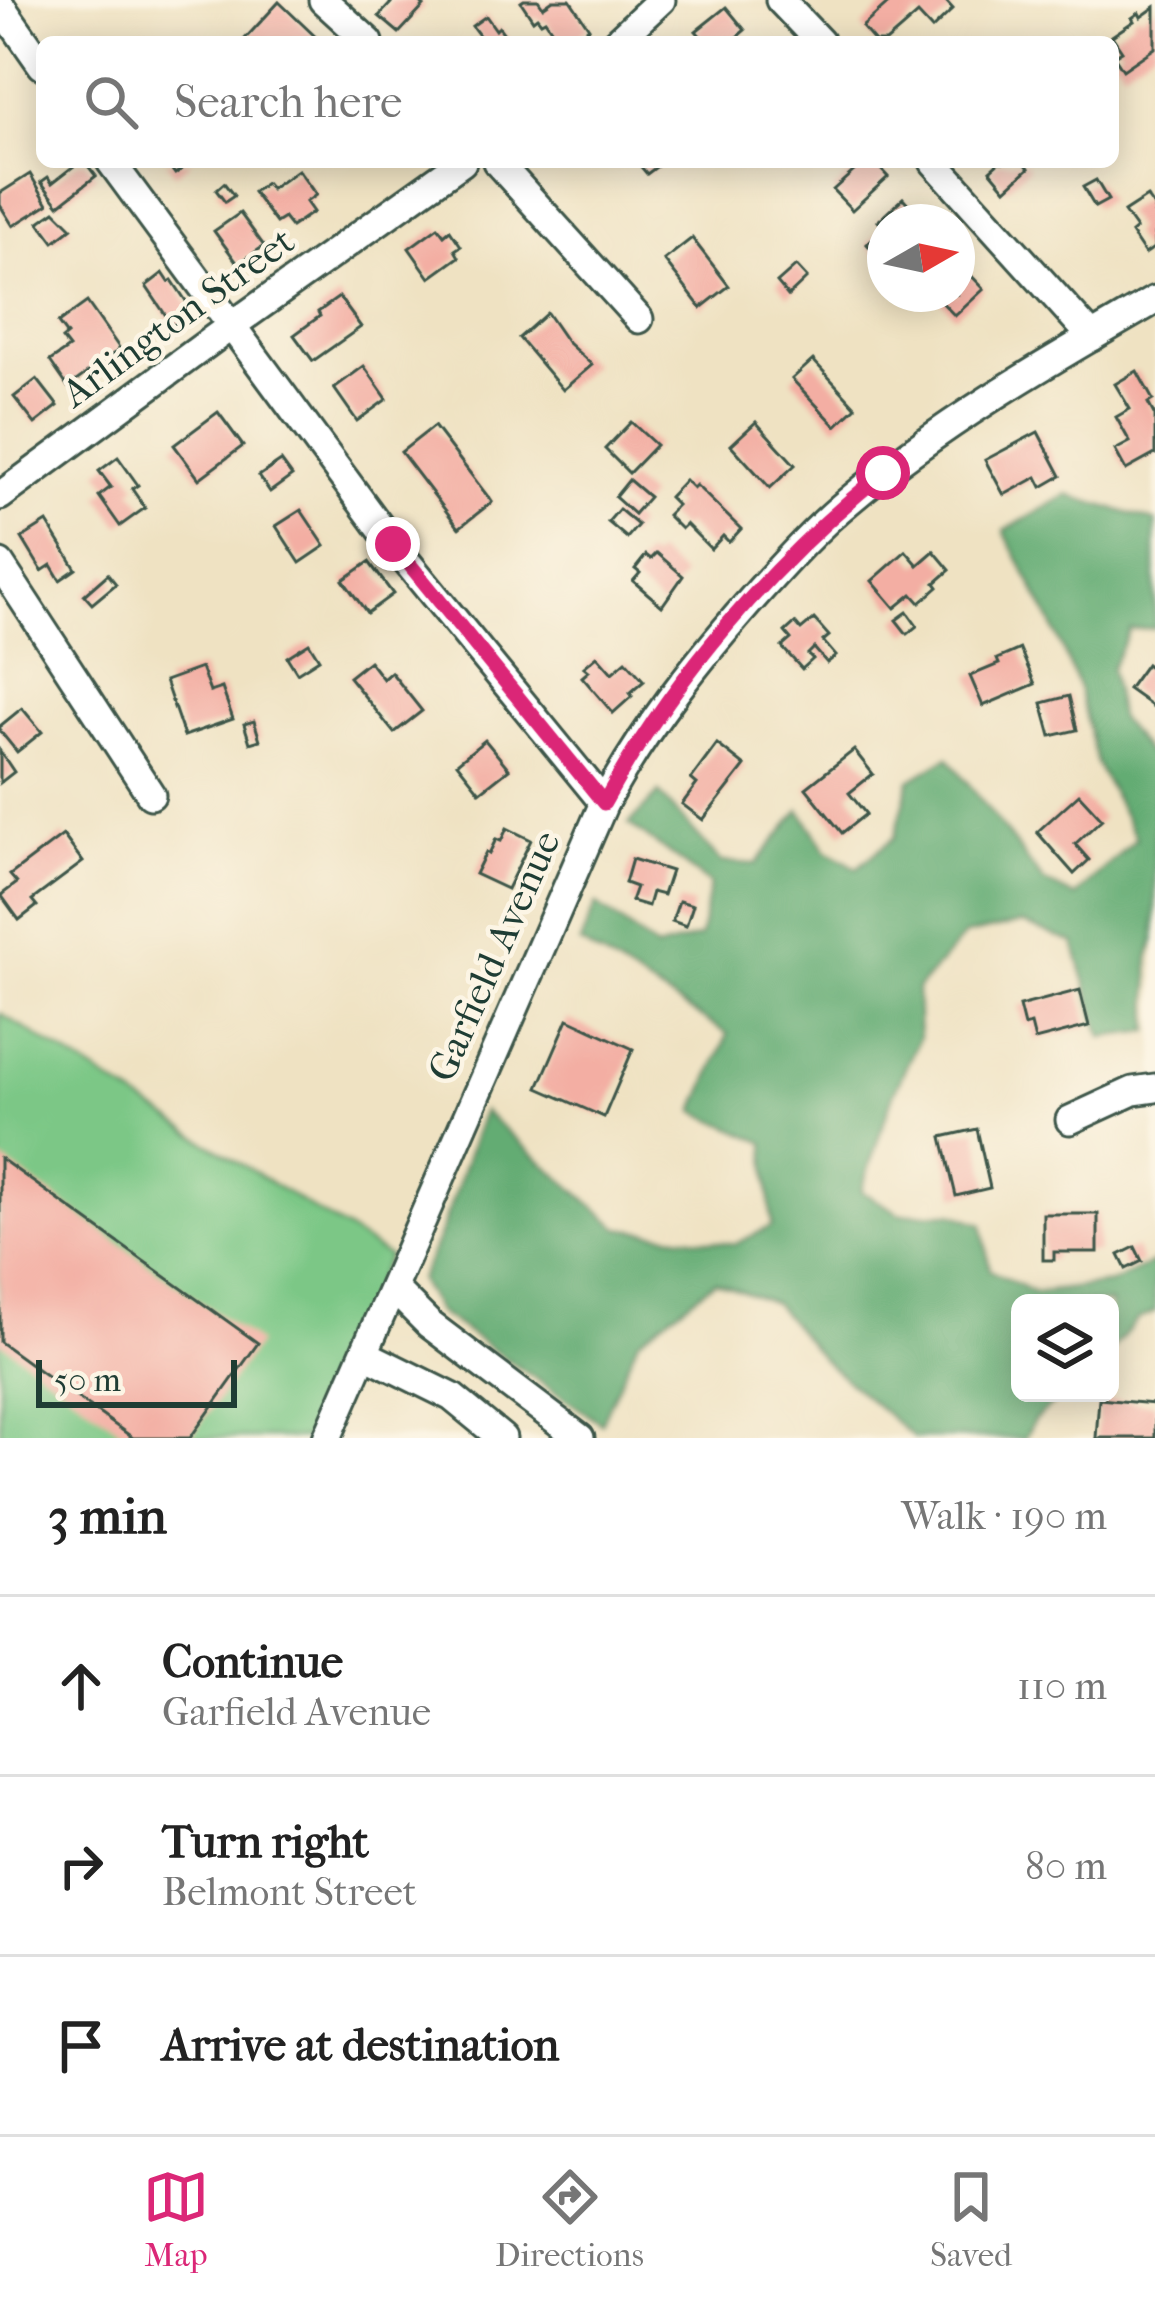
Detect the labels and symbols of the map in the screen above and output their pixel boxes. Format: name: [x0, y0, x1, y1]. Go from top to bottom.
north arrow: [867, 204, 975, 312]
street label: Arlington Street: [51, 217, 303, 418]
route start: [856, 446, 910, 500]
route end: [366, 517, 420, 571]
street label: Garfield Avenue: [418, 824, 570, 1088]
scale bar: [36, 1354, 237, 1407]

